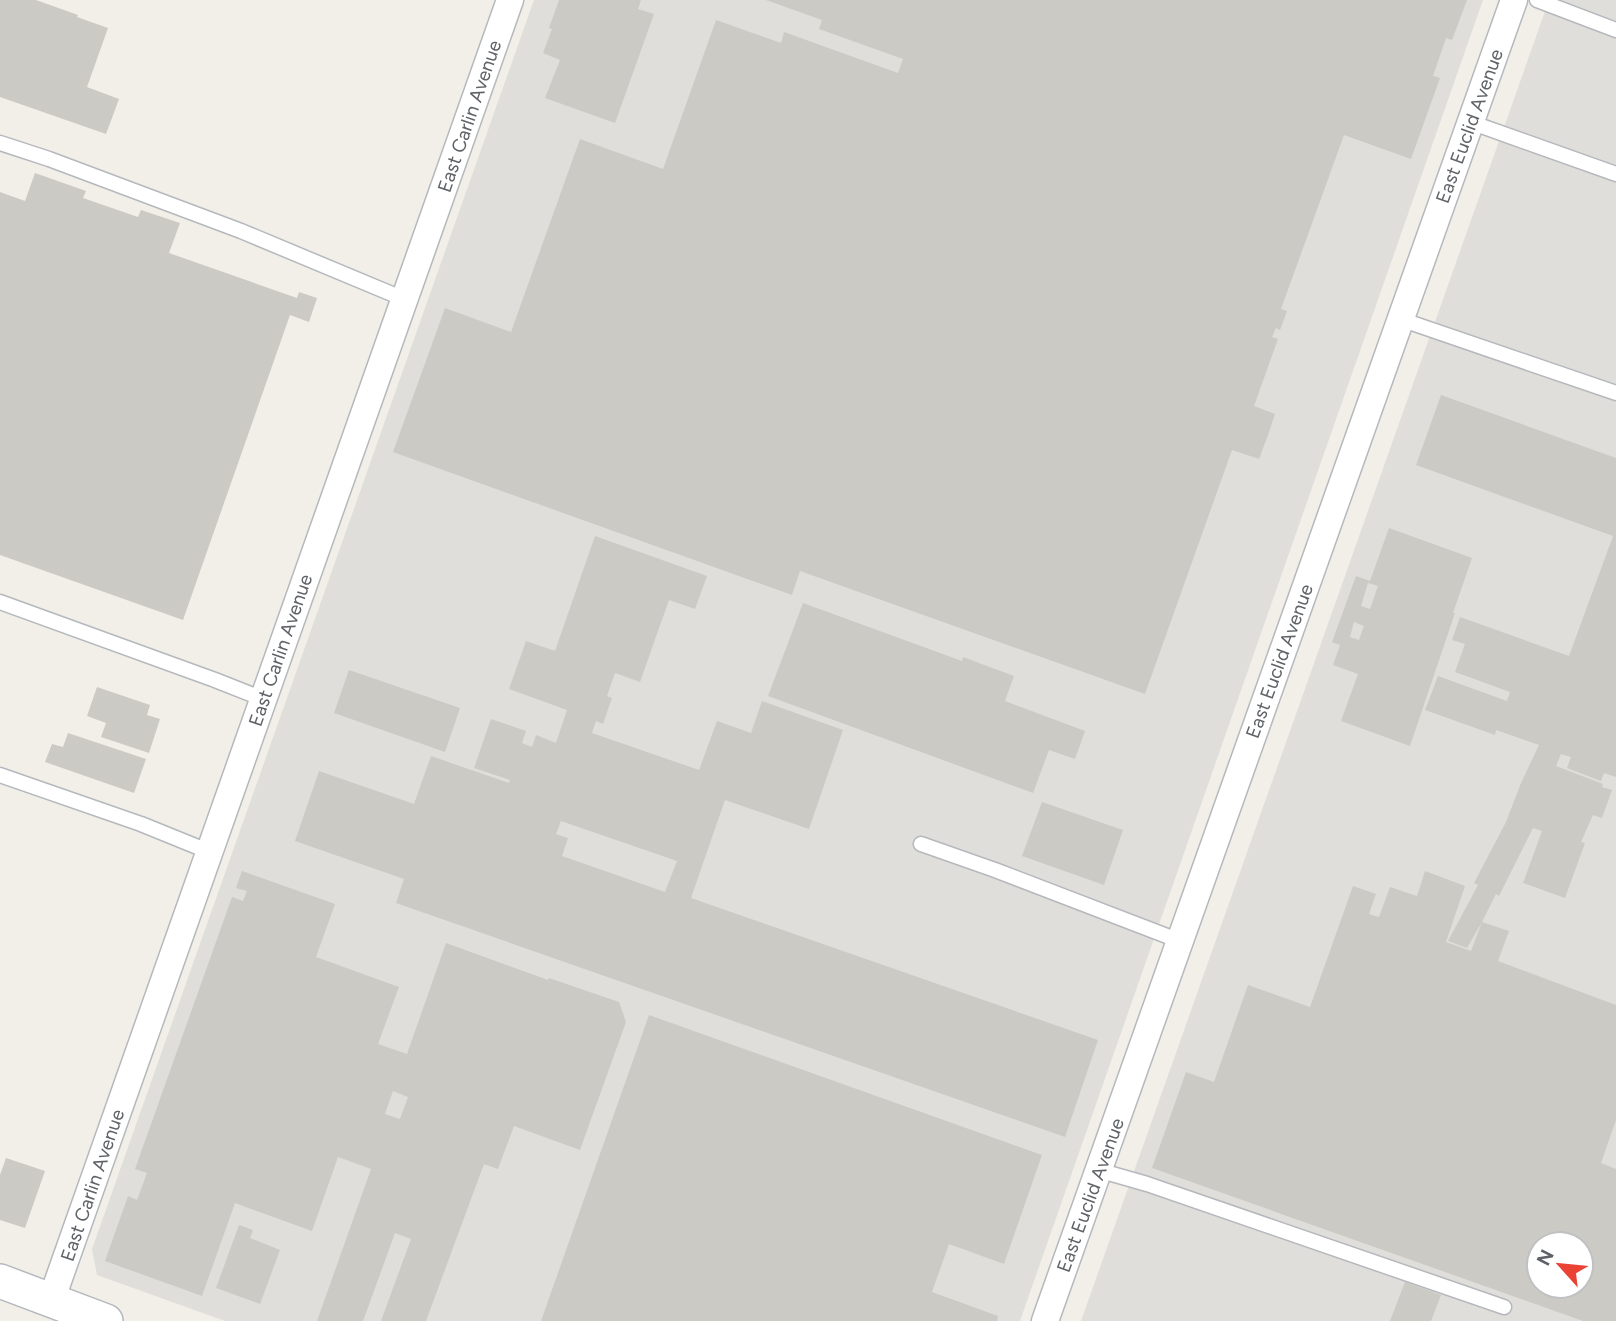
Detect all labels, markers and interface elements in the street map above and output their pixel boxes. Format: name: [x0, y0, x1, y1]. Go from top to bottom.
street label: East Carlin Avenue: [433, 37, 506, 195]
street label: East Euclid Avenue: [1431, 46, 1508, 206]
street label: East Carlin Avenue: [244, 571, 317, 729]
street label: East Euclid Avenue: [1241, 581, 1318, 741]
street label: East Carlin Avenue: [56, 1106, 129, 1264]
street label: East Euclid Avenue: [1052, 1115, 1129, 1275]
north arrow: [1525, 1230, 1595, 1300]
text: N: [1532, 1246, 1559, 1269]

